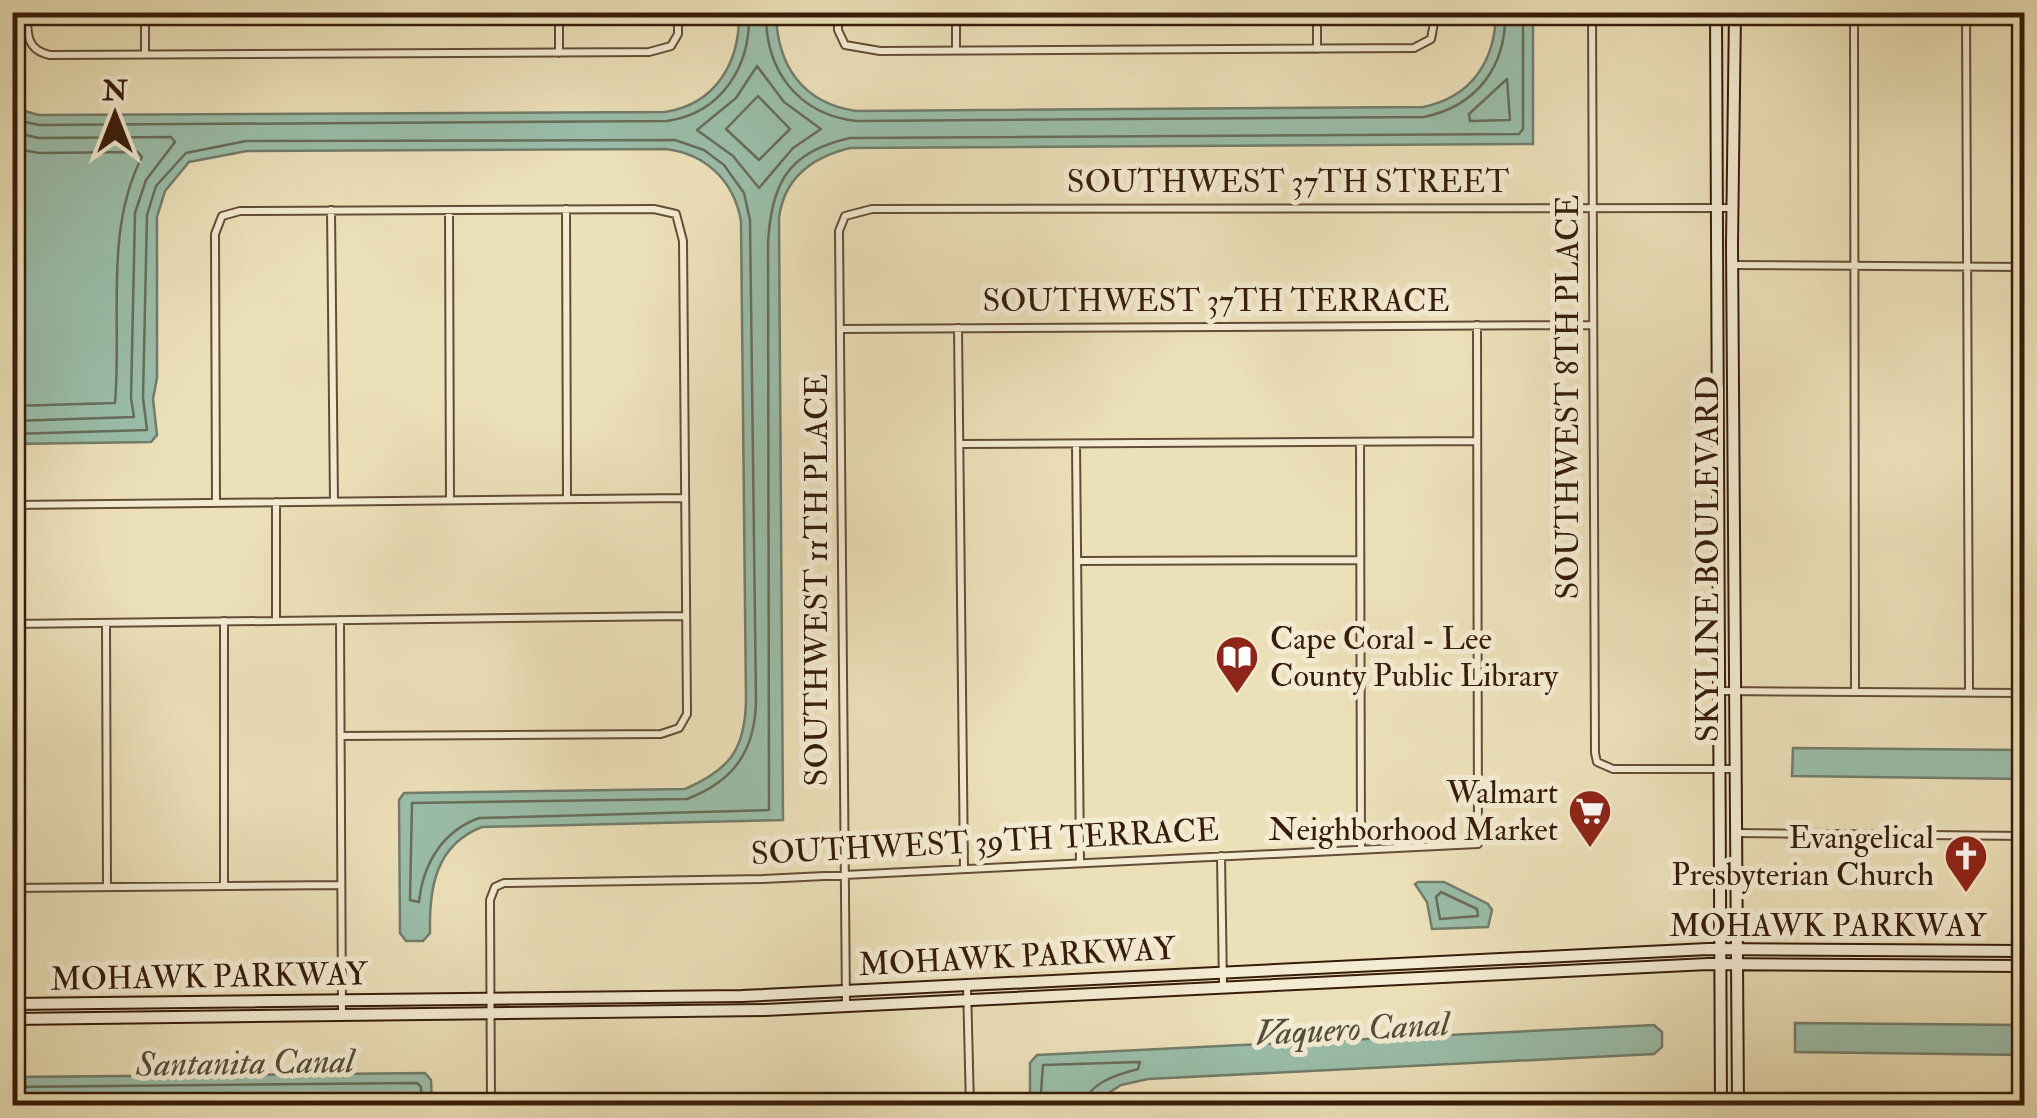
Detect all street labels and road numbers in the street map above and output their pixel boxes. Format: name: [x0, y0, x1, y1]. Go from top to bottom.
street label: SOUTHWEST 37TH STREET: [1067, 162, 1509, 202]
street label: SOUTHWEST 8TH PLACE: [1548, 195, 1588, 599]
street label: SOUTHWEST 37TH TERRACE: [983, 281, 1450, 321]
street label: SOUTHWEST 11TH PLACE: [797, 374, 837, 786]
street label: SKYLINE BOULEVARD: [1688, 376, 1728, 742]
street label: SOUTHWEST 39TH TERRACE: [750, 810, 1220, 874]
street label: MOHAWK PARKWAY: [1669, 906, 1988, 946]
street label: MOHAWK PARKWAY: [857, 929, 1178, 985]
street label: MOHAWK PARKWAY: [50, 954, 369, 1000]

